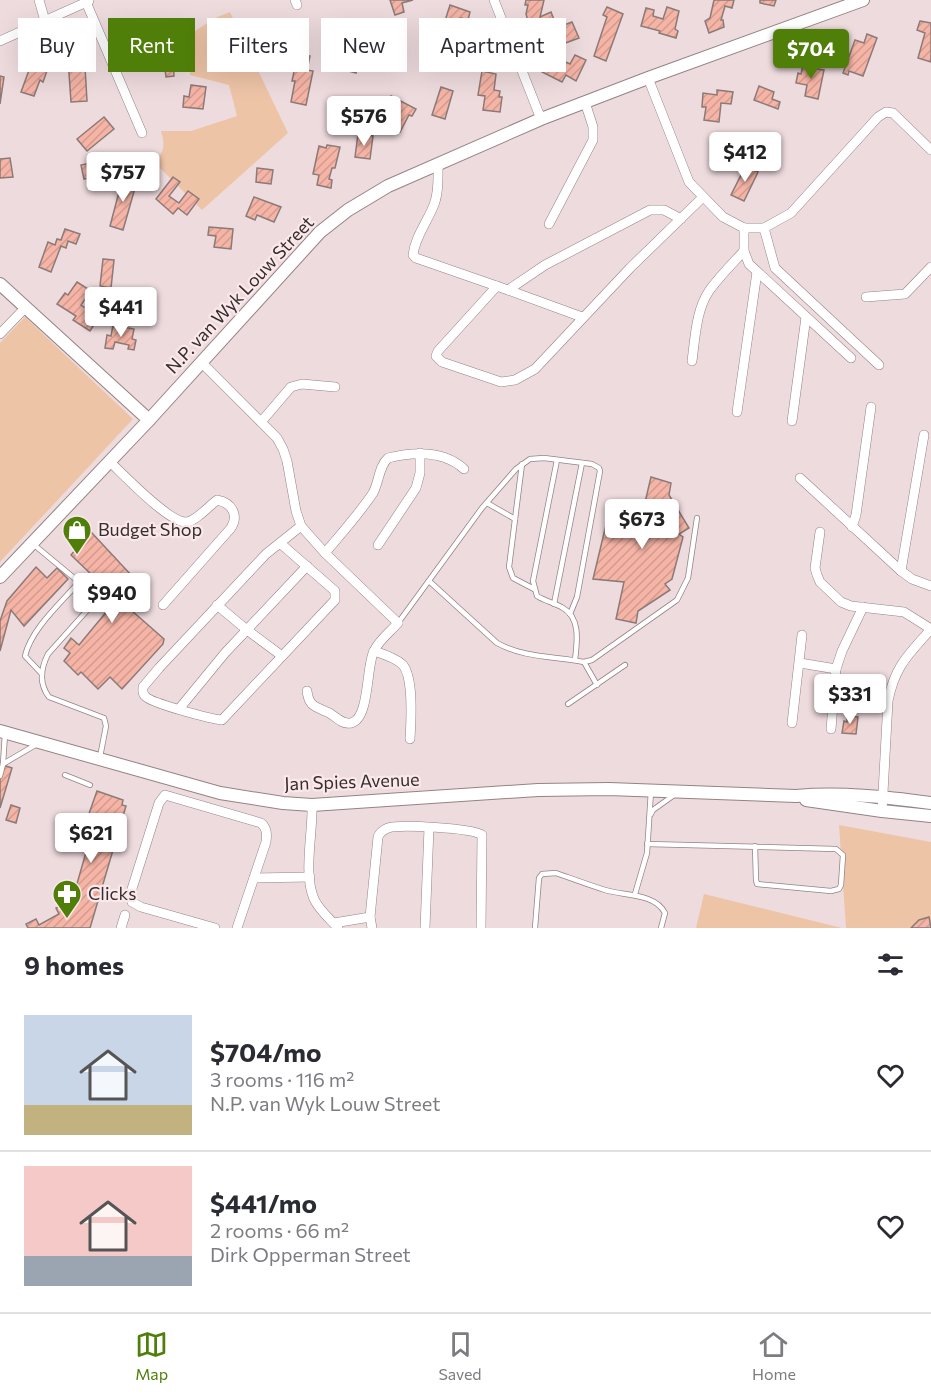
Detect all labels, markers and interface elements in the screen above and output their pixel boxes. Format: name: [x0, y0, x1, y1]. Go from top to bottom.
chip: Buy: [18, 18, 96, 72]
chip: Rent: [108, 18, 195, 72]
chip: Filters: [207, 18, 309, 72]
chip: New: [321, 18, 407, 72]
chip: Apartment: [419, 18, 566, 72]
pin: $704: [775, 29, 847, 80]
text: $704: [787, 36, 835, 60]
pin: $576: [328, 96, 400, 147]
text: $576: [341, 103, 387, 127]
pin: $412: [709, 132, 781, 183]
text: $412: [723, 139, 767, 163]
pin: $757: [87, 152, 159, 203]
text: $757: [100, 159, 146, 183]
street label: N.P. van Wyk Louw Street: [161, 211, 318, 378]
pin: $441: [85, 287, 157, 338]
text: $441: [99, 294, 143, 318]
pin: $673: [606, 499, 678, 550]
text: $673: [619, 506, 665, 530]
shop icon: Budget Shop: [61, 514, 93, 556]
place label: Budget Shop: [98, 518, 202, 540]
pin: $940: [76, 573, 148, 624]
text: $940: [87, 580, 137, 604]
pin: $331: [814, 674, 886, 725]
text: $331: [828, 681, 872, 705]
street label: Jan Spies Avenue: [284, 768, 420, 794]
pin: $621: [55, 813, 127, 864]
text: $621: [69, 820, 113, 844]
pharmacy icon: Clicks: [51, 878, 83, 920]
place label: Clicks: [88, 882, 136, 904]
icon: filters: [874, 948, 907, 981]
text: 9 homes: [24, 949, 124, 980]
text: $704/mo: [210, 1036, 321, 1067]
icon: home: [72, 1039, 144, 1111]
icon: heart: [874, 1059, 907, 1092]
text: 3 rooms · 116 m²: [210, 1067, 354, 1091]
text: N.P. van Wyk Louw Street: [210, 1091, 440, 1115]
text: $441/mo: [210, 1187, 317, 1218]
icon: home: [72, 1190, 144, 1262]
icon: heart: [874, 1210, 907, 1243]
text: 2 rooms · 66 m²: [210, 1218, 349, 1242]
text: Dirk Opperman Street: [210, 1242, 411, 1266]
tab: Map: [135, 1328, 168, 1383]
tab: Saved: [438, 1328, 482, 1383]
tab: Home: [752, 1328, 796, 1383]

